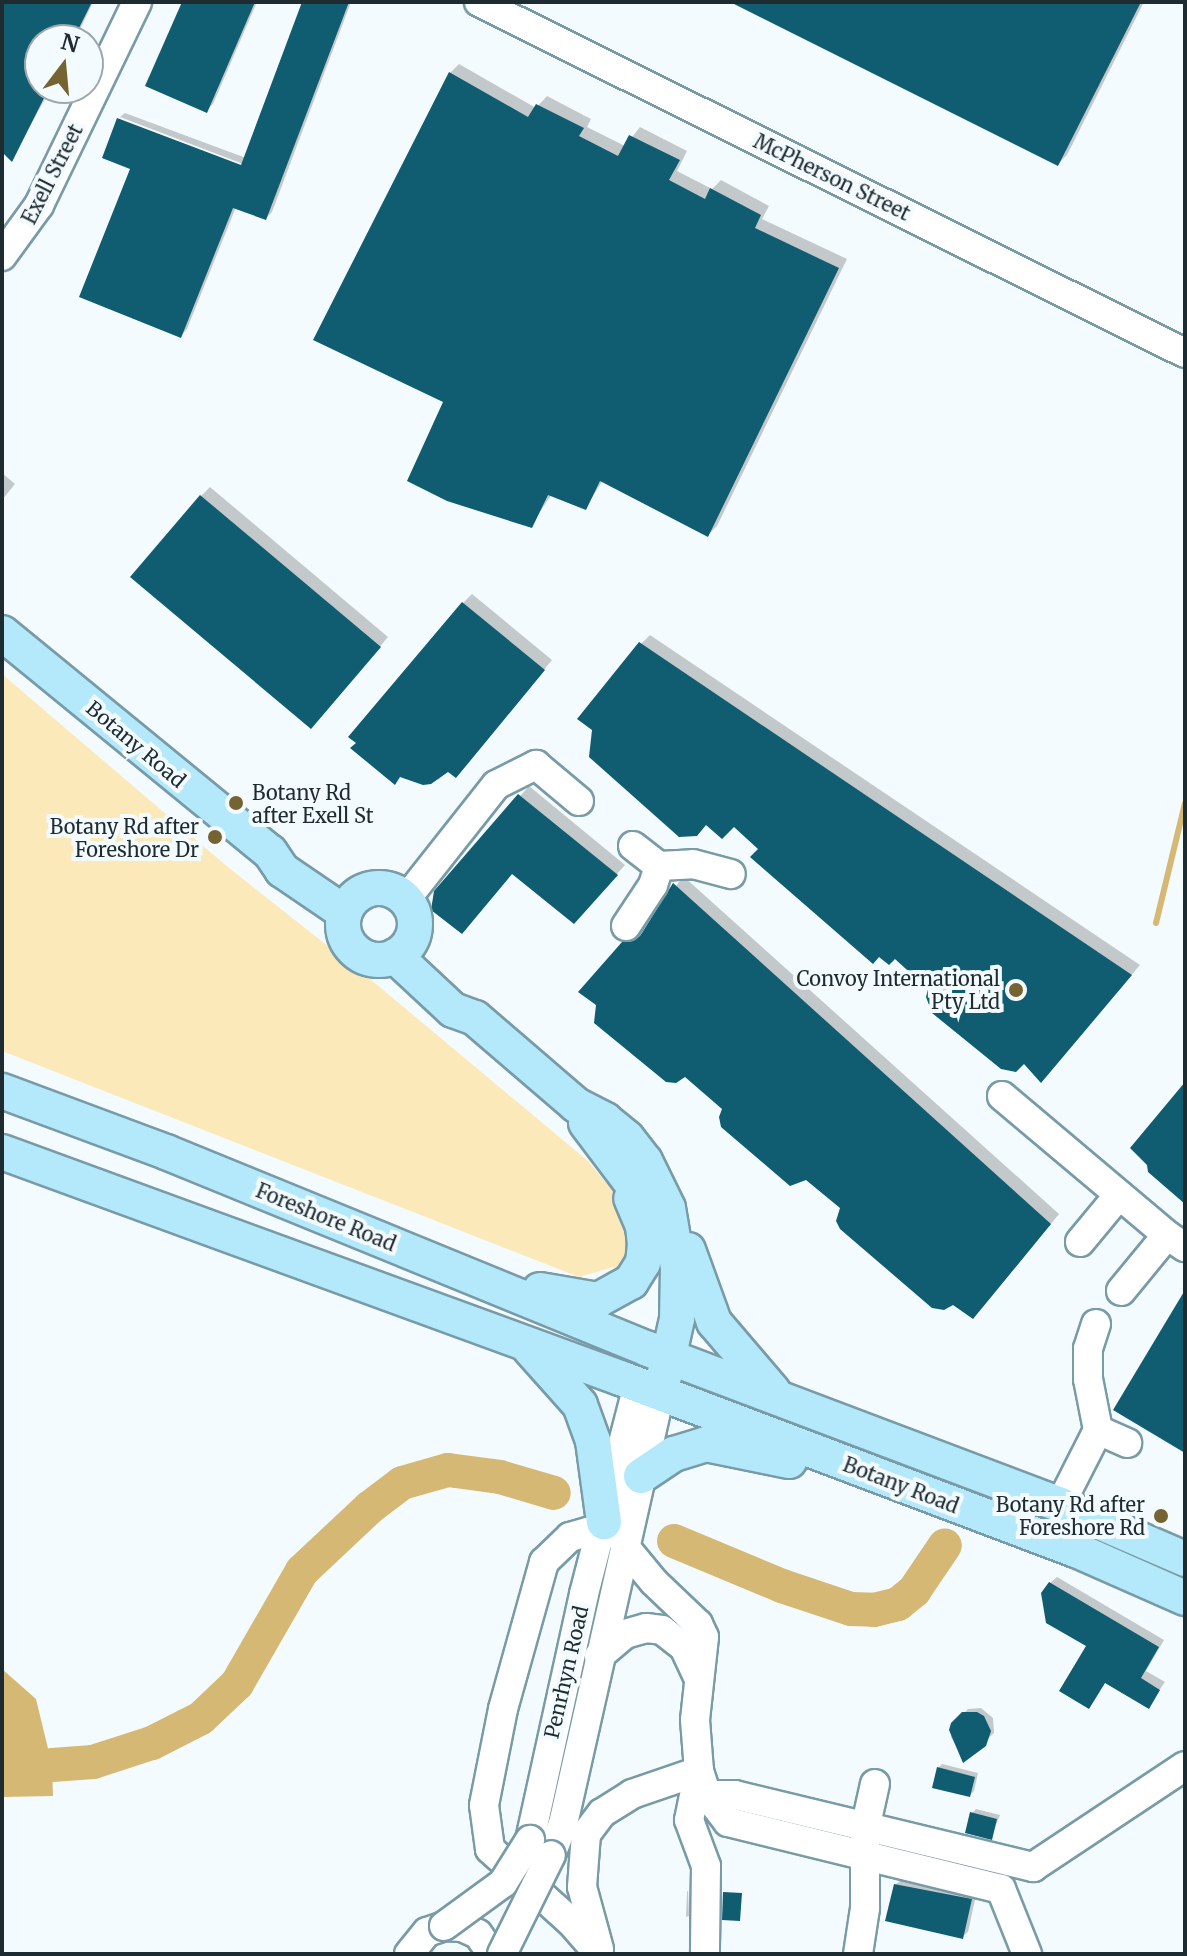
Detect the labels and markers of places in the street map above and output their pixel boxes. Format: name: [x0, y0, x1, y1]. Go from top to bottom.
place label: Botany Rd after Exell St: [252, 780, 374, 827]
marker: Botany Rd after Exell St: [227, 794, 245, 812]
place label: Botany Rd after Foreshore Dr: [50, 814, 199, 861]
marker: Botany Rd after Foreshore Dr: [206, 828, 224, 846]
place label: Convoy International Pty Ltd: [797, 966, 1000, 1013]
marker: Convoy International Pty Ltd: [1007, 981, 1025, 999]
place label: Botany Rd after Foreshore Rd: [996, 1492, 1145, 1539]
marker: Botany Rd after Foreshore Rd: [1152, 1507, 1170, 1525]

